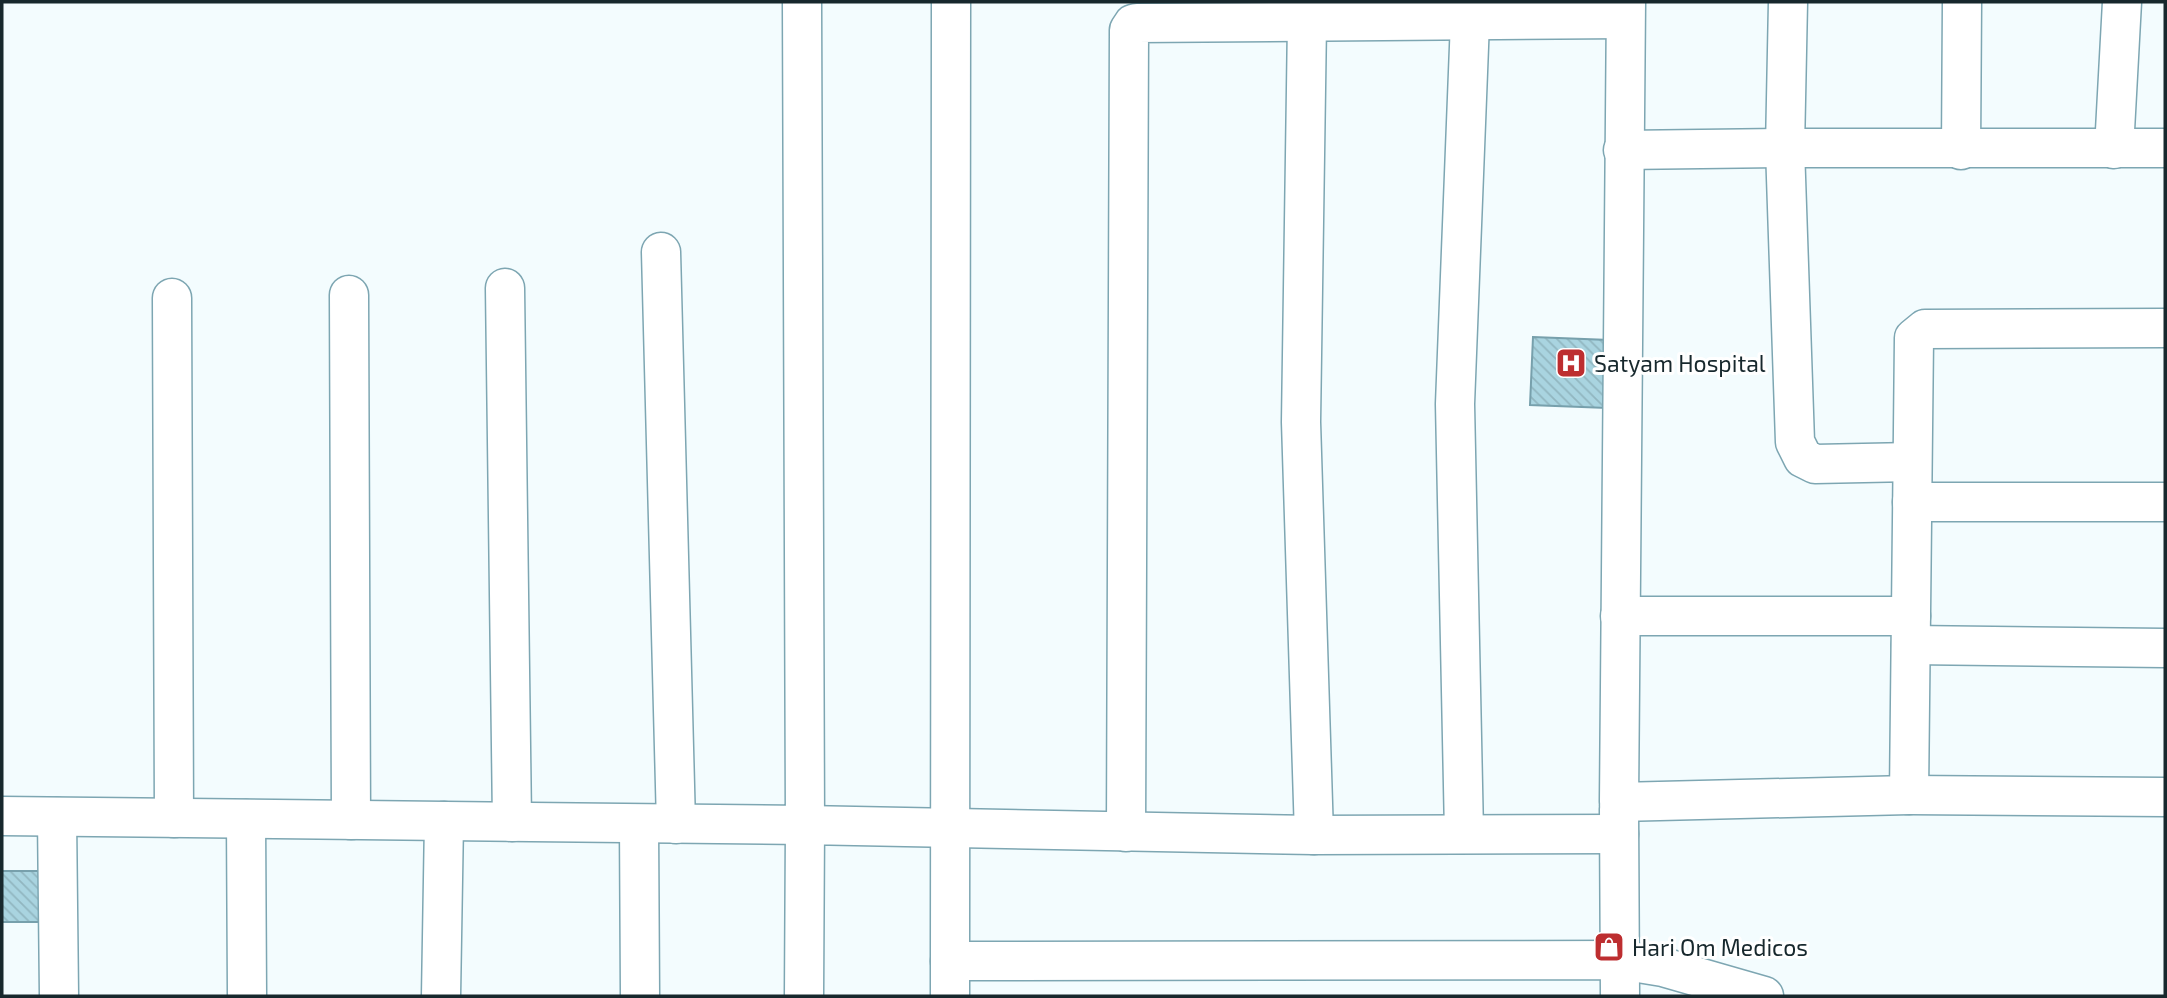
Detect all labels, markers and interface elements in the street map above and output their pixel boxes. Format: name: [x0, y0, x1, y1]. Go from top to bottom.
hospital icon: Satyam Hospital: [1554, 346, 1588, 380]
place label: Satyam Hospital: [1594, 349, 1766, 377]
shop icon: Hari Om Medicos: [1592, 930, 1626, 964]
place label: Hari Om Medicos: [1632, 933, 1808, 961]

